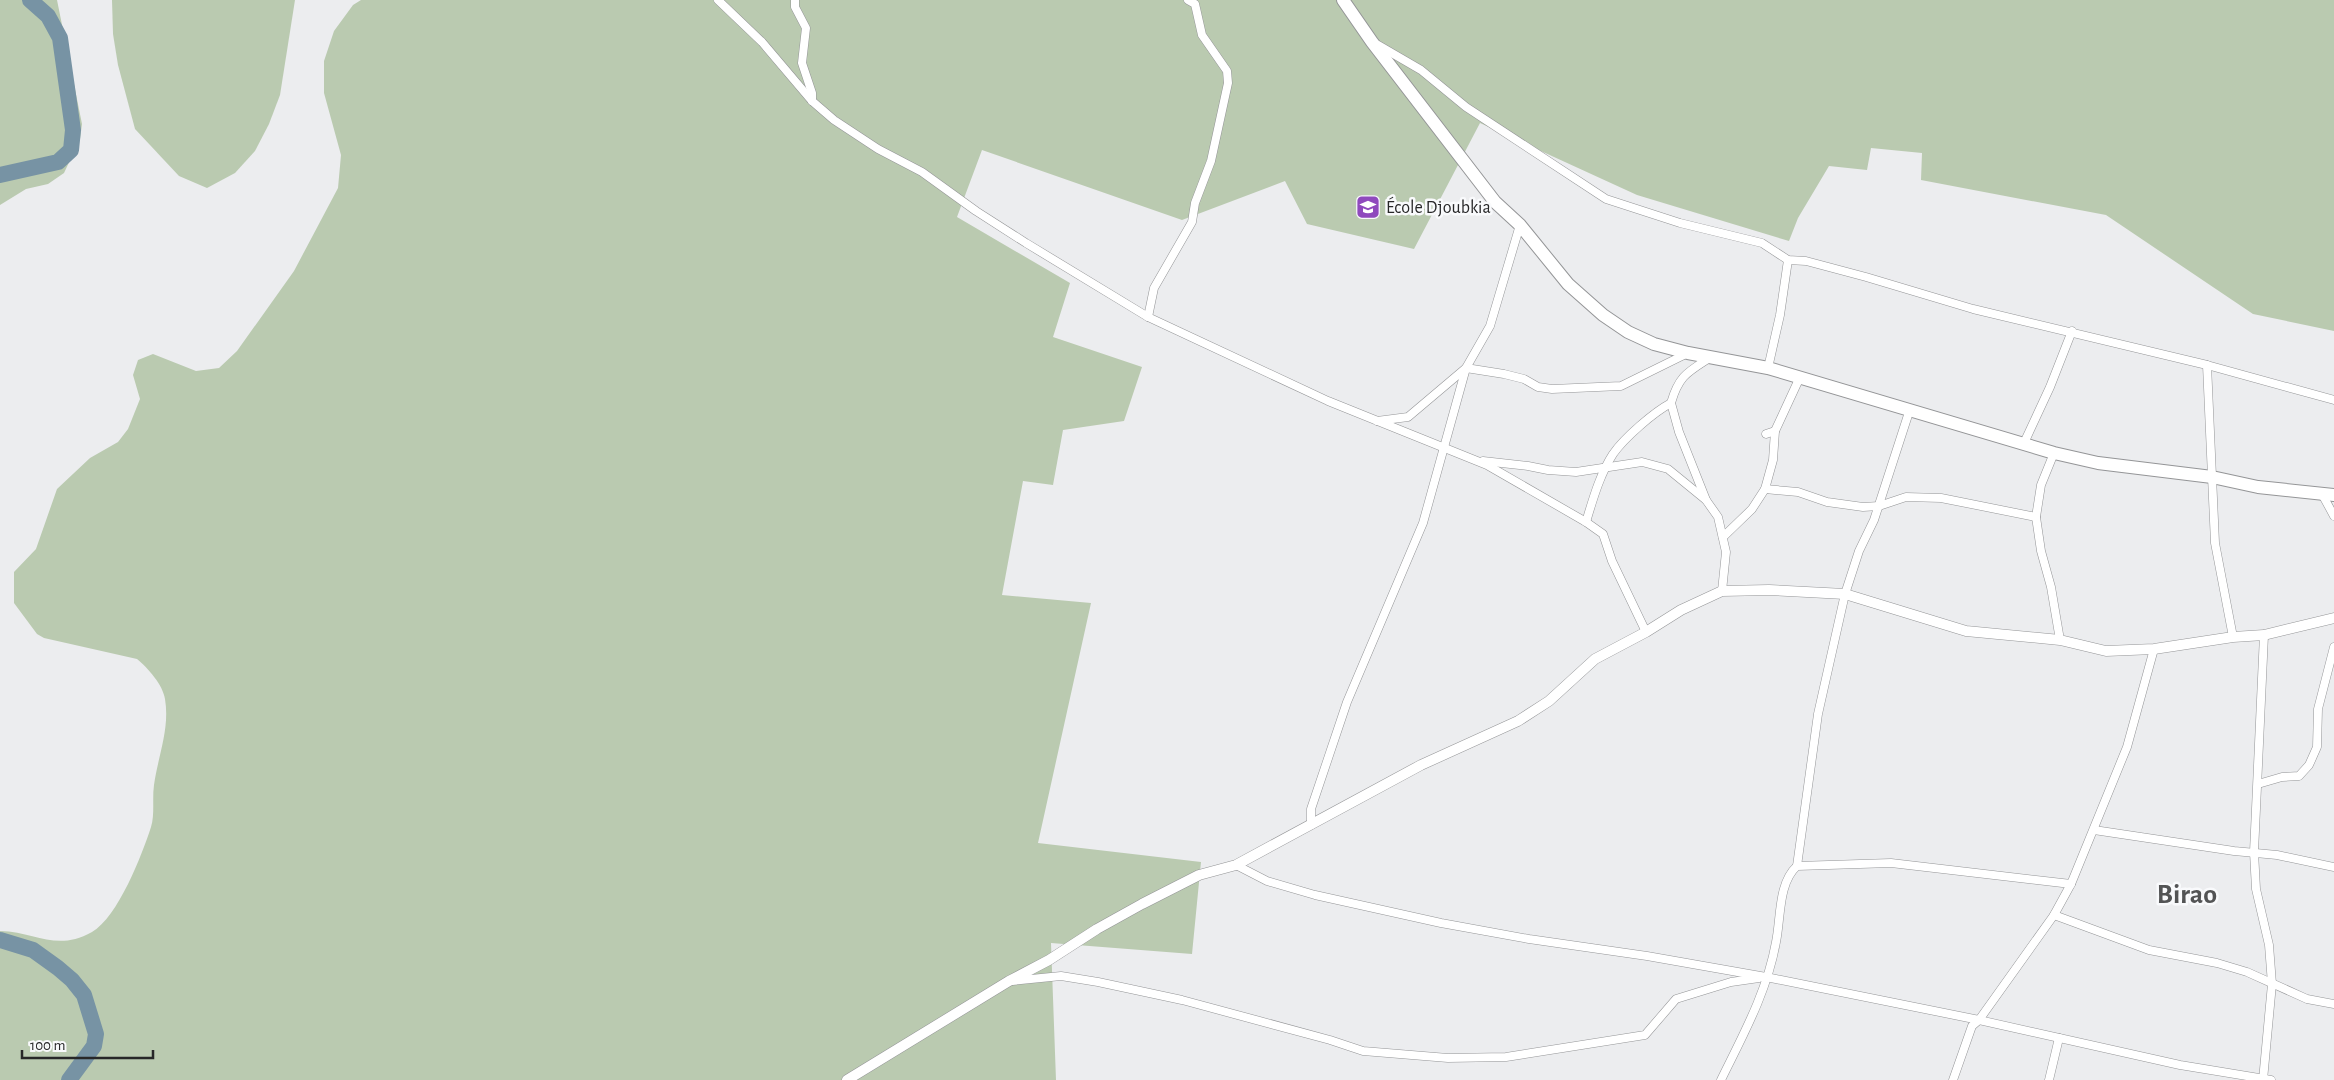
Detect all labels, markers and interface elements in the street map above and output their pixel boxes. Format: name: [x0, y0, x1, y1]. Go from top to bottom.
school or university icon: École Djoubkia: [1355, 194, 1381, 220]
place label: École Djoubkia: [1386, 196, 1491, 217]
district label: Birao: [2157, 881, 2217, 909]
scale bar: [22, 1028, 154, 1060]
text: 100 m: [30, 1038, 65, 1053]

